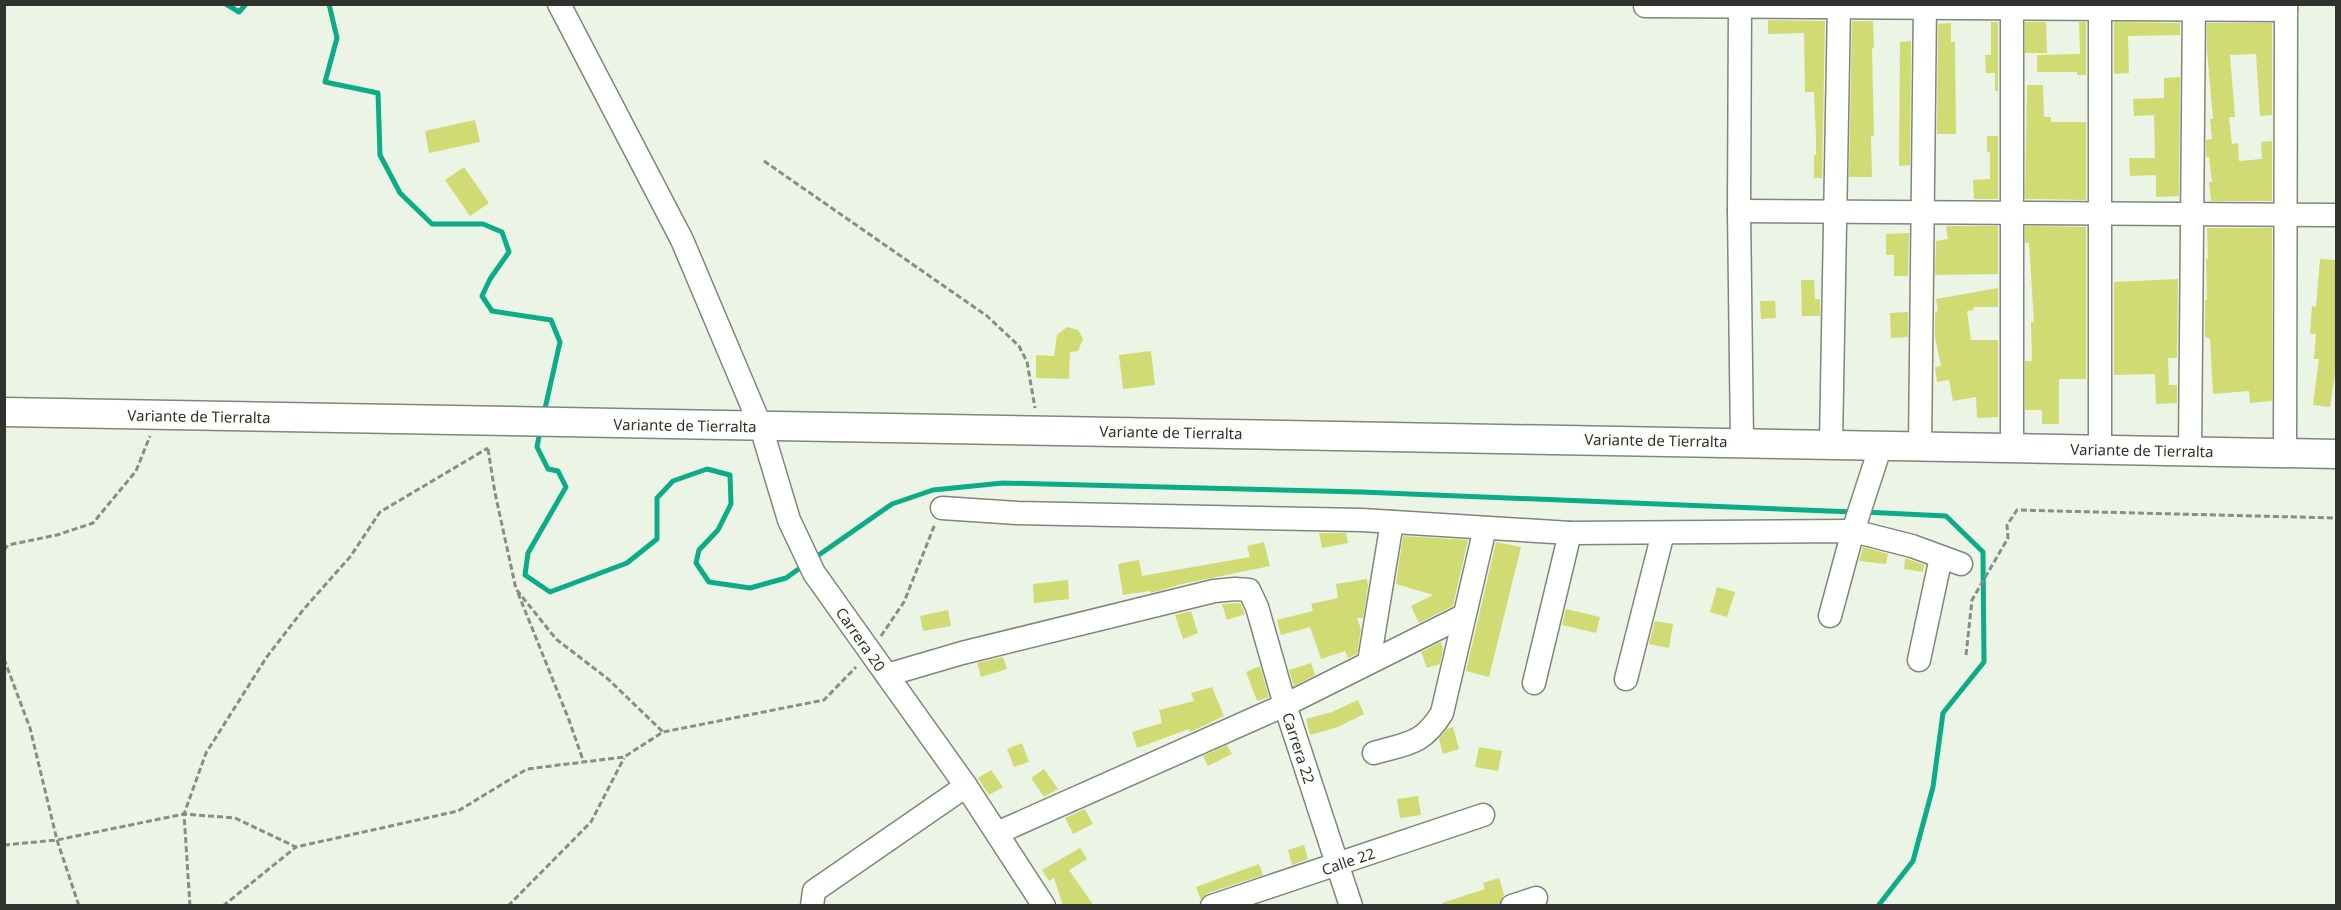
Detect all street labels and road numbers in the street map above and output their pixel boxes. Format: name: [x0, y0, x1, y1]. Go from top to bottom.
street label: Variante de Tierralta: [127, 405, 271, 427]
street label: Variante de Tierralta: [613, 414, 757, 436]
street label: Variante de Tierralta: [1099, 421, 1243, 443]
street label: Variante de Tierralta: [1584, 429, 1728, 451]
street label: Variante de Tierralta: [2070, 439, 2214, 461]
street label: Carrera 20: [832, 603, 890, 675]
street label: Carrera 22: [1278, 710, 1320, 786]
street label: Calle 22: [1319, 843, 1377, 879]

